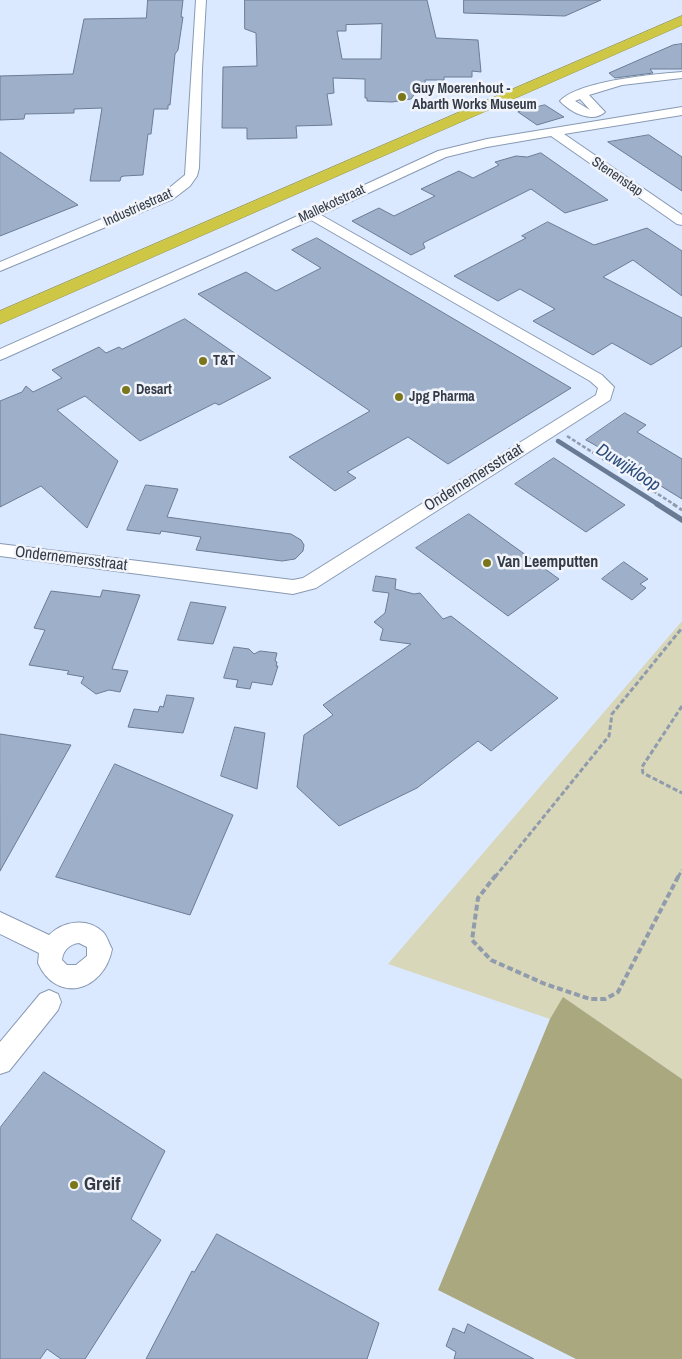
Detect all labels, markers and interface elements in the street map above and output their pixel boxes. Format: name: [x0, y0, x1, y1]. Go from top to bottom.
place label: Guy Moerenhout - Abarth Works Museum: [412, 81, 537, 114]
marker: Guy Moerenhout - Abarth Works Museum: [396, 91, 408, 103]
street label: Stenenstap: [588, 154, 646, 200]
street label: Mallekotstraat: [296, 181, 368, 227]
street label: Industriestraat: [101, 185, 175, 231]
place label: T&T: [213, 353, 235, 369]
marker: T&T: [197, 355, 209, 367]
place label: Desart: [136, 382, 172, 398]
marker: Desart: [120, 384, 132, 396]
place label: Jpg Pharma: [409, 389, 475, 405]
marker: Jpg Pharma: [393, 391, 405, 403]
water label: Duwijkloop: [592, 439, 664, 497]
street label: Ondernemersstraat: [421, 440, 527, 516]
street label: Ondernemersstraat: [14, 543, 128, 575]
place label: Van Leemputten: [497, 553, 598, 573]
marker: Van Leemputten: [481, 557, 493, 569]
place label: Greif: [84, 1174, 120, 1196]
marker: Greif: [68, 1179, 80, 1191]

